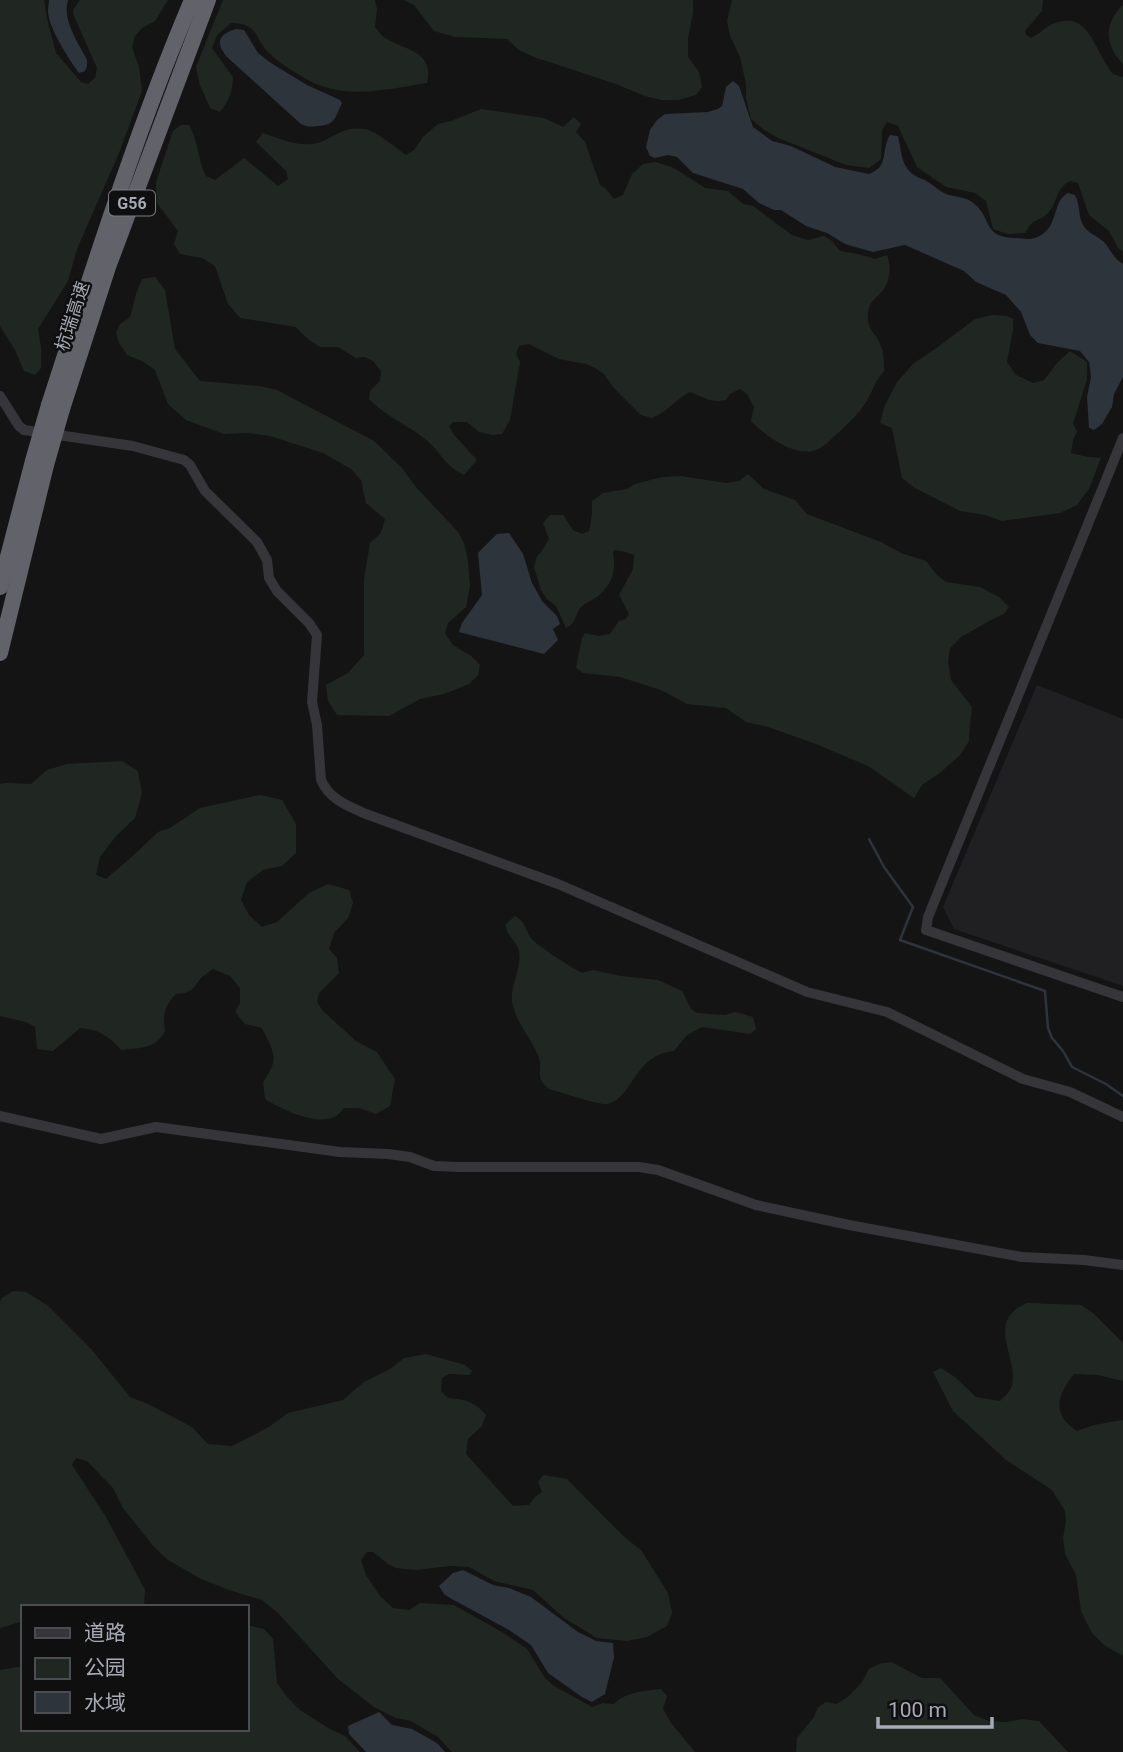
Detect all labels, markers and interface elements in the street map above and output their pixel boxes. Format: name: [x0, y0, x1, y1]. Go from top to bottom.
road number: G56: [109, 190, 155, 216]
street label: 杭瑞高速: [51, 279, 93, 353]
legend: [21, 1605, 248, 1731]
text: 道路: [84, 1621, 126, 1645]
text: 公园: [84, 1656, 126, 1680]
scale bar: [878, 1686, 992, 1730]
text: 水域: [84, 1691, 126, 1715]
text: 100 m: [888, 1698, 947, 1722]

